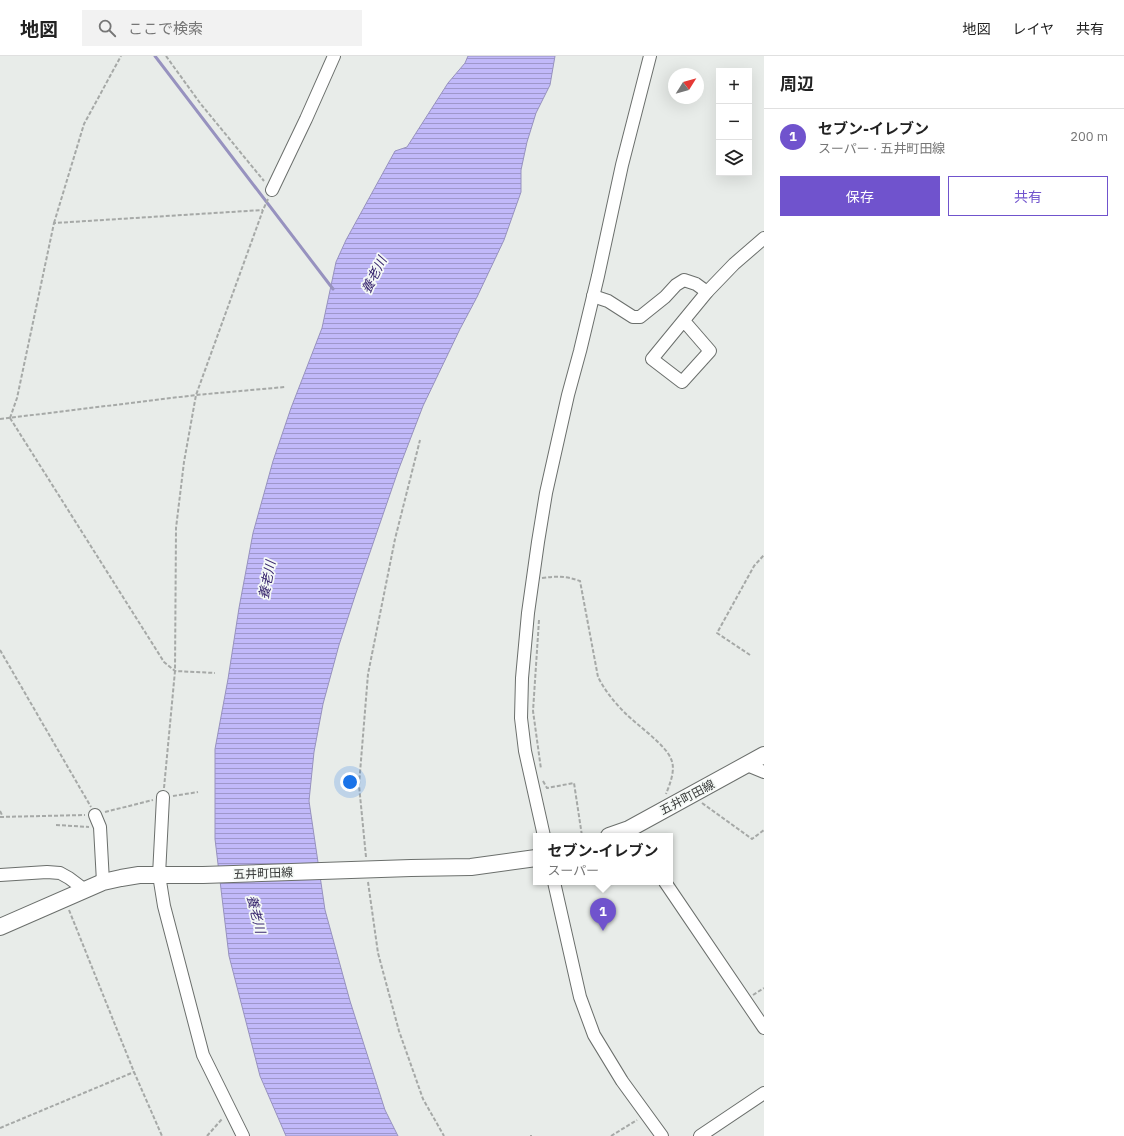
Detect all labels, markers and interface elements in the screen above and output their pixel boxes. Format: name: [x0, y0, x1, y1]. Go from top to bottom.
search box: [82, 10, 362, 46]
text: 地図: [20, 17, 58, 41]
icon: search: [96, 17, 118, 39]
text: ここで検索: [128, 19, 203, 38]
text: 地図: [962, 20, 990, 38]
text: レイヤ: [1012, 20, 1054, 38]
text: 共有: [1076, 20, 1104, 38]
north arrow: [668, 68, 704, 104]
map controls: [716, 68, 752, 176]
button: +: [716, 68, 752, 104]
text: 周辺: [780, 73, 814, 95]
button: −: [716, 104, 752, 140]
text: セブン-イレブン: [818, 119, 929, 138]
text: 1: [789, 128, 797, 145]
text: 200 m: [1070, 128, 1108, 145]
button: layers: [716, 140, 752, 176]
text: スーパー · 五井町田線: [818, 140, 945, 157]
button: 保存: [780, 176, 940, 216]
button: 共有: [948, 176, 1108, 216]
water label: 養老川: [358, 252, 391, 296]
water label: 養老川: [255, 557, 279, 601]
your location: [340, 772, 360, 792]
street label: 五井町田線: [657, 776, 717, 818]
popup: [533, 833, 673, 885]
text: セブン-イレブン: [547, 841, 659, 860]
text: スーパー: [547, 862, 599, 879]
street label: 五井町田線: [233, 864, 293, 882]
water label: 養老川: [243, 893, 269, 937]
pin: 1: [590, 898, 616, 931]

